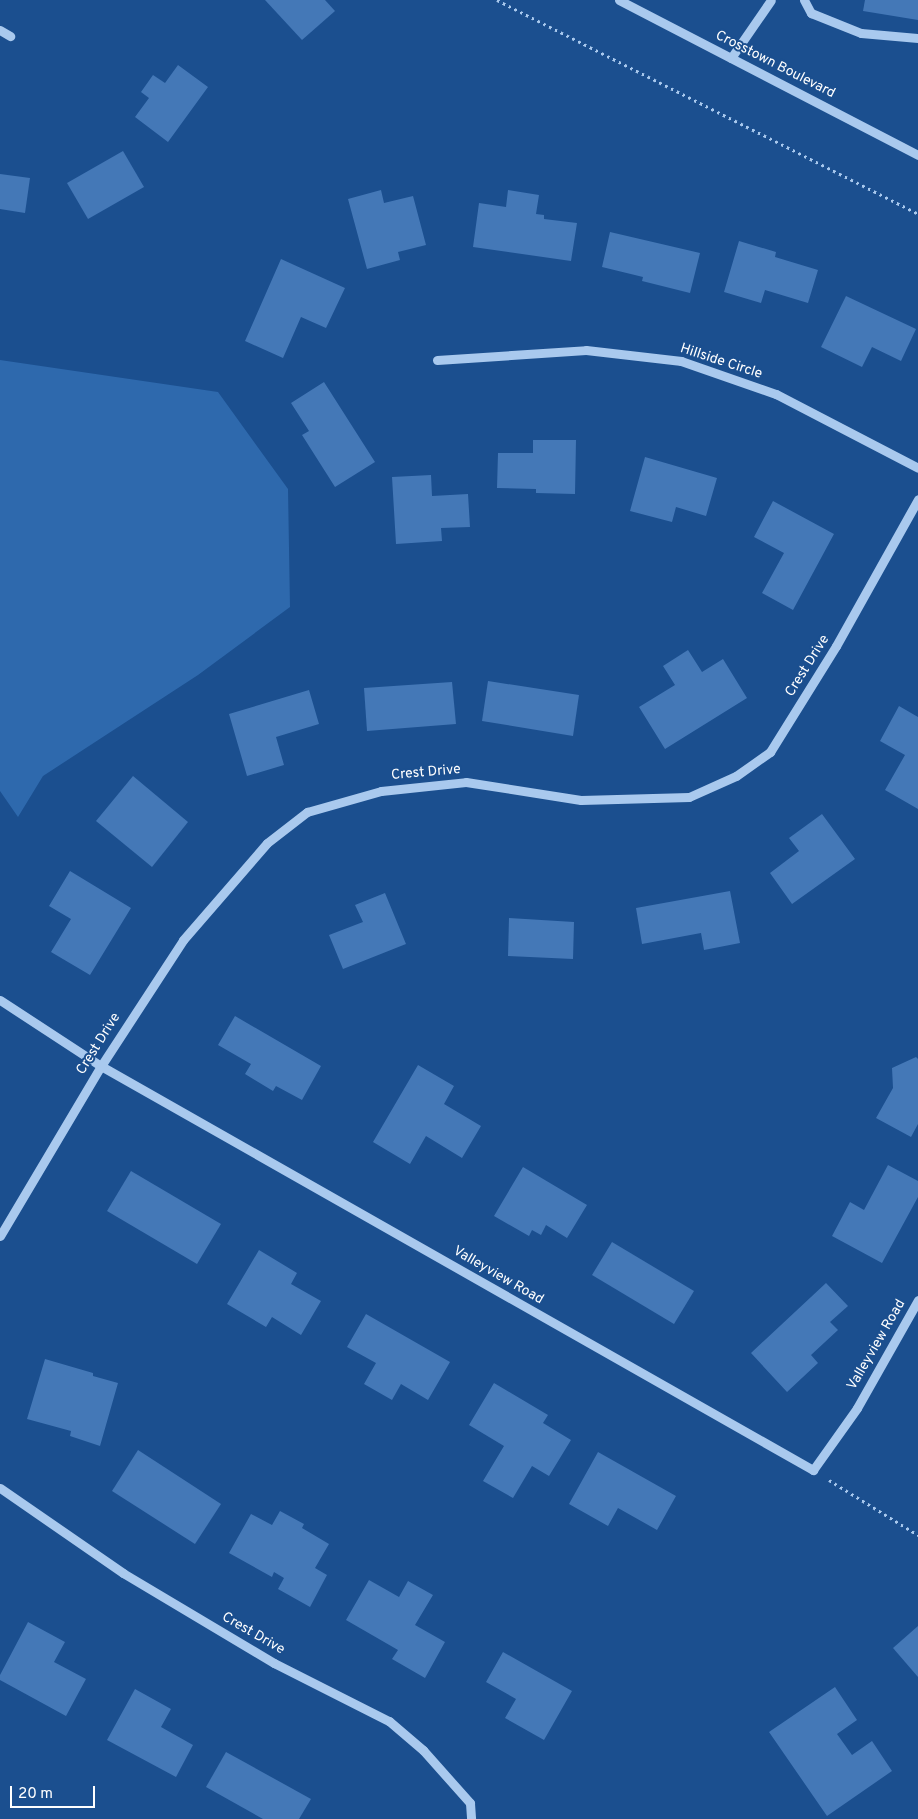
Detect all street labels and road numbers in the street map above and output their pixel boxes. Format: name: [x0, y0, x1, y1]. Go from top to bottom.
street label: Crosstown Boulevard: [712, 28, 838, 102]
street label: Hillside Circle: [678, 341, 764, 383]
street label: Crest Drive: [782, 632, 834, 700]
street label: Crest Drive: [391, 762, 461, 784]
street label: Crest Drive: [73, 1010, 125, 1078]
street label: Valleyview Road: [450, 1243, 546, 1309]
street label: Valleyview Road: [844, 1297, 910, 1393]
street label: Crest Drive: [219, 1609, 287, 1659]

